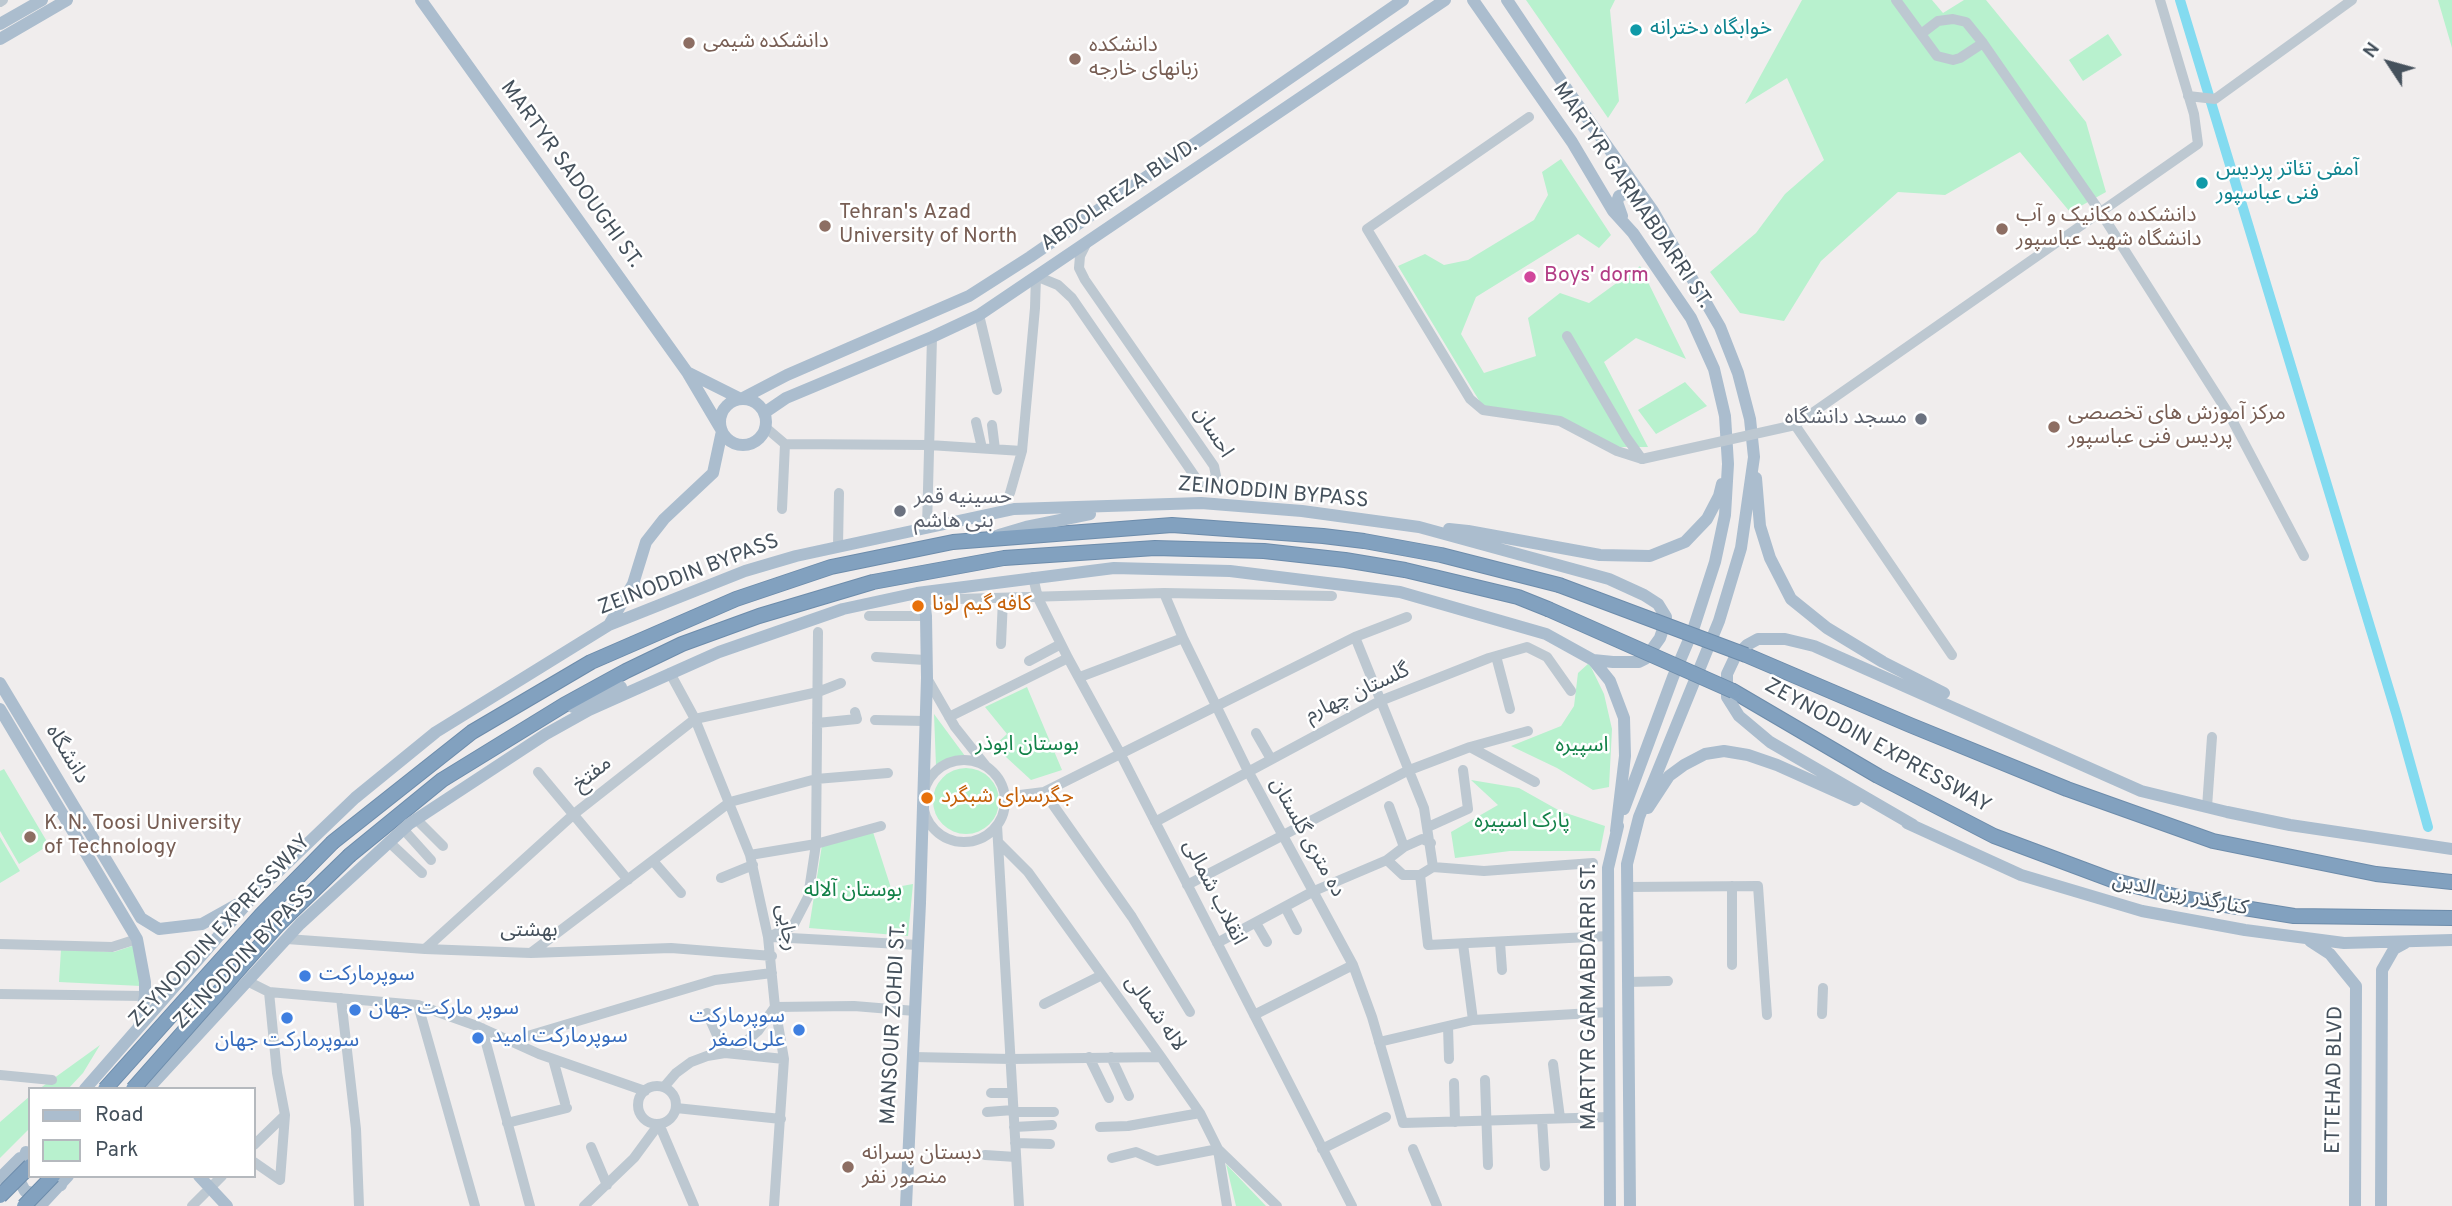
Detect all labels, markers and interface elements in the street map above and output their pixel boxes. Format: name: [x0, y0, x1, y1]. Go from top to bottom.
place label: خوابگاه دخترانه: [1650, 17, 1772, 43]
marker: خوابگاه دخترانه: [1628, 22, 1644, 38]
north arrow: [2354, 28, 2424, 98]
place label: دانشکده شیمی: [703, 30, 829, 56]
place label: دانشکده زبانهای خارجه: [1089, 34, 1199, 84]
marker: دانشکده شیمی: [681, 35, 697, 51]
text: N: [2358, 38, 2386, 63]
marker: دانشکده زبانهای خارجه: [1067, 51, 1083, 67]
street label: MARTYR SADOUGHI ST.: [494, 77, 646, 273]
street label: MARTYR GARMABDARRI ST.: [1546, 78, 1716, 314]
street label: ABDOLREZA BLVD.: [1037, 134, 1203, 258]
place label: آمفی تئاتر پردیس فنی عباسپور: [2216, 158, 2359, 208]
marker: آمفی تئاتر پردیس فنی عباسپور: [2194, 175, 2210, 191]
place label: Tehran's Azad University of North: [839, 201, 1017, 251]
place label: دانشکده مکانیک و آب دانشگاه شهید عباسپور: [2016, 204, 2202, 254]
marker: Tehran's Azad University of North: [817, 218, 833, 234]
marker: دانشکده مکانیک و آب دانشگاه شهید عباسپور: [1994, 221, 2010, 237]
place label: Boys' dorm: [1544, 264, 1649, 290]
marker: Boys' dorm: [1522, 269, 1538, 285]
place label: مرکز آموزش های تخصصی پردیس فنی عباسپور: [2068, 402, 2286, 452]
street label: احسان: [1187, 403, 1237, 463]
place label: مسجد دانشگاه: [1785, 406, 1907, 432]
marker: مسجد دانشگاه: [1913, 411, 1929, 427]
marker: مرکز آموزش های تخصصی پردیس فنی عباسپور: [2046, 419, 2062, 435]
street label: ZEINODDIN BYPASS: [1176, 473, 1370, 515]
place label: حسینیه قمر بنی هاشم: [914, 486, 1012, 536]
marker: حسینیه قمر بنی هاشم: [892, 503, 908, 519]
street label: ZEINODDIN BYPASS: [595, 530, 783, 622]
place label: کافه گیم لونا: [932, 593, 1032, 619]
marker: کافه گیم لونا: [910, 598, 926, 614]
street label: گلستان چهارم: [1302, 659, 1414, 729]
street label: ZEYNODDIN EXPRESSWAY: [1759, 674, 1995, 820]
street label: دانشگاه: [39, 721, 93, 789]
park label: بوستان ابوذر: [975, 733, 1079, 759]
park label: اسپیره: [1555, 734, 1609, 760]
street label: مفتخ: [568, 752, 618, 798]
street label: ده متری گلستان: [1263, 774, 1349, 902]
place label: جگرسرای شبگرد: [941, 785, 1074, 811]
marker: جگرسرای شبگرد: [919, 790, 935, 806]
park label: پارک اسپیره: [1474, 810, 1570, 836]
place label: K. N. Toosi University of Technology: [44, 812, 242, 862]
marker: K. N. Toosi University of Technology: [22, 829, 38, 845]
street label: ZEYNODDIN EXPRESSWAY: [125, 830, 317, 1034]
street label: انقلاب شمالی: [1176, 836, 1250, 950]
street label: MARTYR GARMABDARRI ST.: [1578, 864, 1604, 1130]
street label: کنارگذر زین الدین: [2110, 869, 2250, 923]
park label: بوستان آلاله: [804, 879, 902, 905]
street label: ZEINODDIN BYPASS: [169, 880, 321, 1036]
street label: رجایی: [769, 903, 801, 953]
street label: بهشتی: [500, 919, 558, 945]
street label: MANSOUR ZOHDI ST.: [877, 922, 913, 1126]
place label: سوپرمارکت: [319, 963, 415, 989]
marker: سوپرمارکت: [297, 968, 313, 984]
street label: لاله شمالی: [1118, 971, 1190, 1057]
place label: سوپر مارکت جهان: [369, 997, 519, 1023]
marker: سوپر مارکت جهان: [347, 1002, 363, 1018]
place label: سوپرمارکت علی‌اصغر: [689, 1005, 785, 1055]
street label: ETTEHAD BLVD: [2322, 1006, 2350, 1154]
marker: سوپرمارکت جهان: [279, 1010, 295, 1026]
marker: سوپرمارکت علی‌اصغر: [791, 1022, 807, 1038]
place label: سوپرمارکت امید: [492, 1025, 628, 1051]
place label: سوپرمارکت جهان: [215, 1029, 359, 1055]
marker: سوپرمارکت امید: [470, 1030, 486, 1046]
legend: [28, 1087, 256, 1178]
text: Road: [95, 1102, 144, 1129]
text: Park: [95, 1137, 138, 1164]
place label: دبستان پسرانه منصور نفر: [862, 1142, 982, 1192]
marker: دبستان پسرانه منصور نفر: [840, 1159, 856, 1175]

